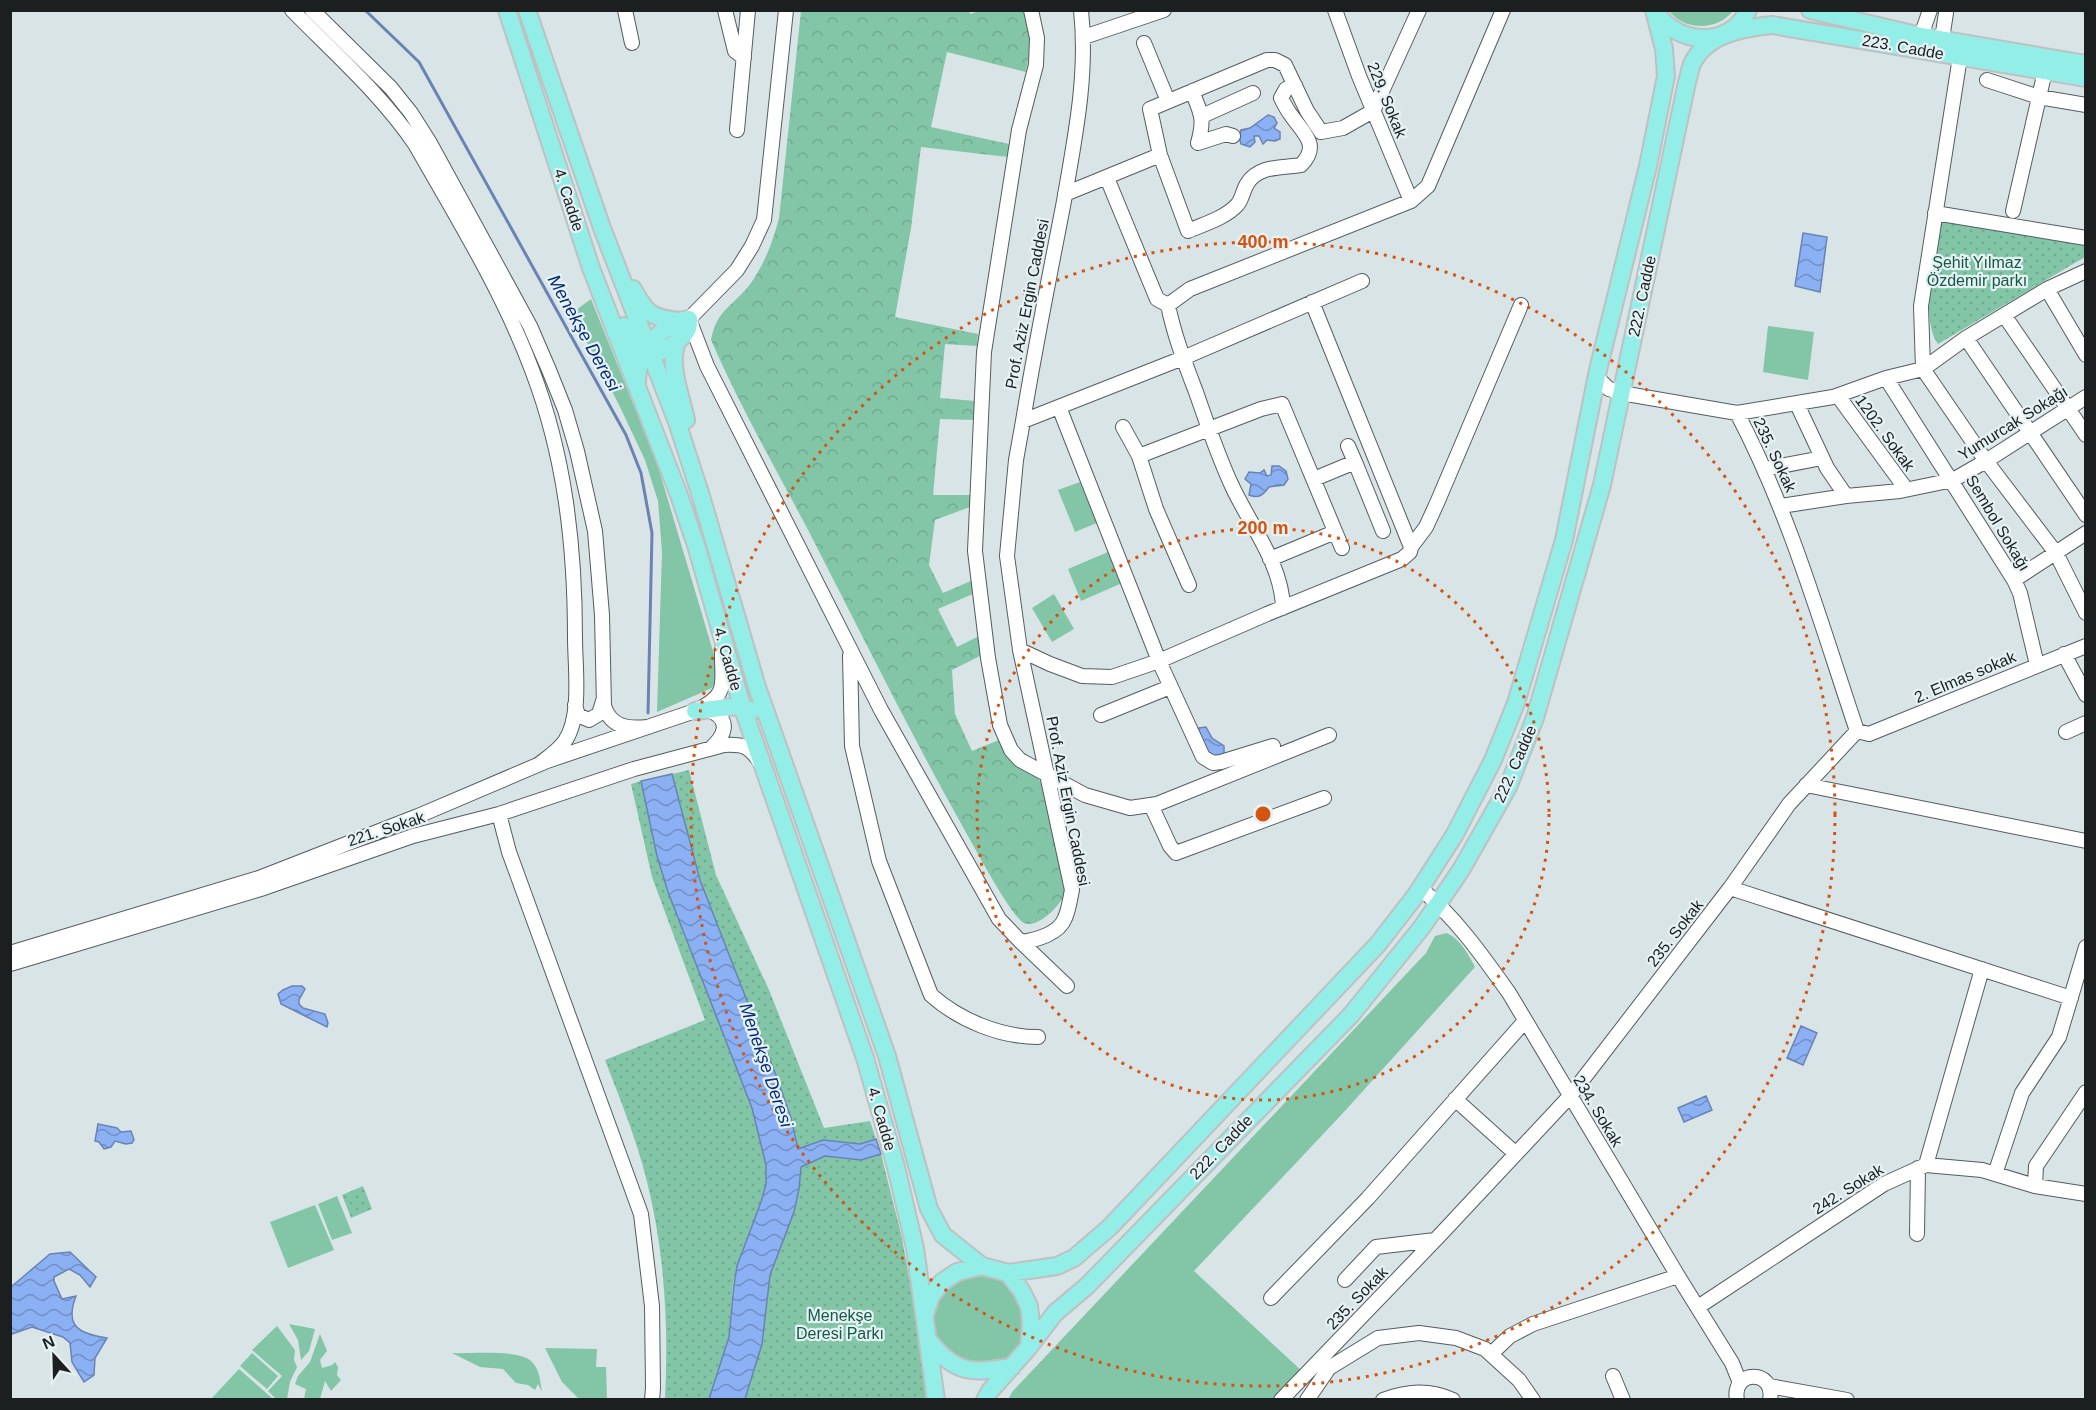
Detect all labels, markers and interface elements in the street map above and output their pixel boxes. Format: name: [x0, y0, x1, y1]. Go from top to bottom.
street label: 223. Cadde: [1861, 31, 1945, 63]
street label: 229. Sokak: [1364, 60, 1410, 141]
street label: 4. Cadde: [551, 166, 587, 234]
street label: Prof. Aziz Ergin Caddesi: [1002, 218, 1052, 390]
text: 400 m: [1237, 232, 1289, 252]
street label: 222. Cadde: [1625, 254, 1659, 338]
park label: Şehit Yılmaz Özdemir parkı: [1927, 254, 2027, 289]
water label: Menekşe Deresi: [544, 271, 625, 396]
street label: Yumurcak Sokağı: [1955, 383, 2071, 463]
street label: 1202. Sokak: [1852, 392, 1919, 475]
street label: 235. Sokak: [1750, 415, 1800, 496]
street label: Sembol Sokağı: [1963, 472, 2033, 574]
text: 200 m: [1237, 518, 1289, 538]
street label: 4. Cadde: [711, 625, 745, 693]
street label: 2. Elmas sokak: [1912, 648, 2019, 706]
street label: Prof. Aziz Ergin Caddesi: [1043, 715, 1093, 887]
street label: 222. Cadde: [1490, 723, 1540, 805]
centre of rings: [1253, 804, 1273, 824]
street label: 221. Sokak: [345, 808, 428, 849]
street label: 235. Sokak: [1644, 895, 1707, 970]
water label: Menekşe Deresi: [735, 1000, 797, 1131]
street label: 234. Sokak: [1570, 1072, 1626, 1151]
street label: 4. Cadde: [865, 1085, 899, 1153]
street label: 222. Cadde: [1186, 1111, 1256, 1183]
street label: 242. Sokak: [1810, 1160, 1887, 1217]
street label: 235. Sokak: [1323, 1263, 1392, 1333]
park label: Menekşe Deresi Parkı: [796, 1307, 884, 1342]
north arrow: [24, 1326, 84, 1386]
text: N: [40, 1333, 57, 1353]

